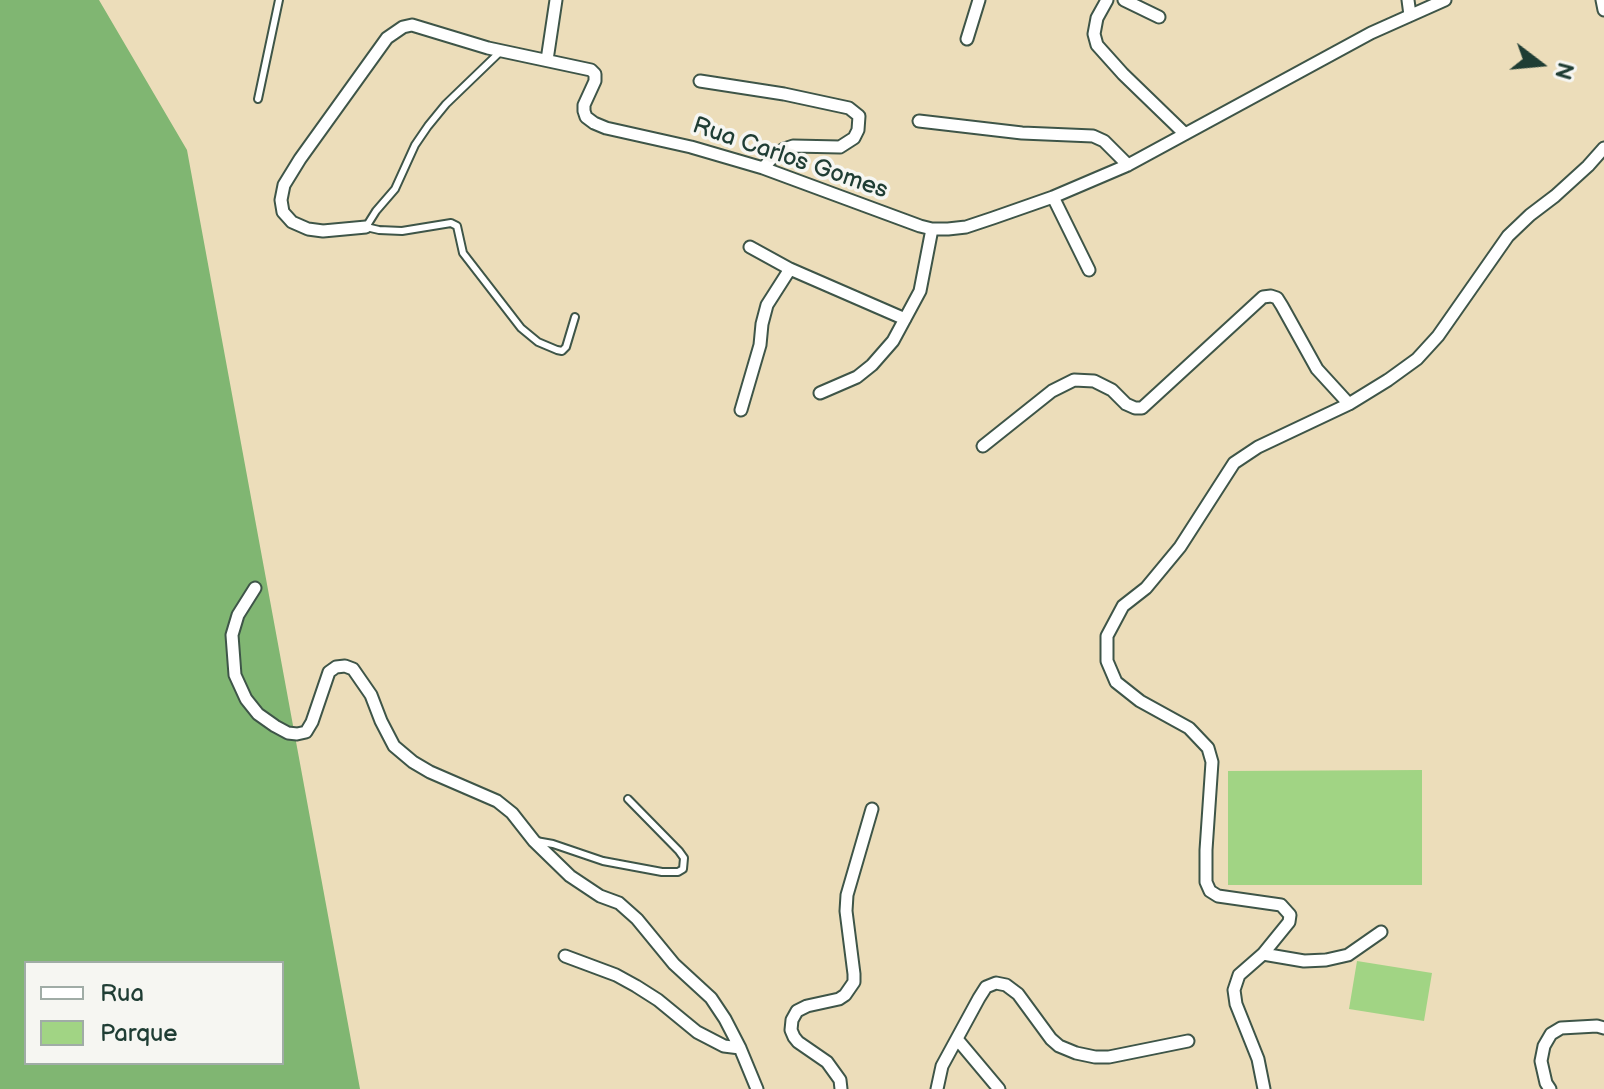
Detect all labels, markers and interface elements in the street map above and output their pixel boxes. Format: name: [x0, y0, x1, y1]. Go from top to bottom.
north arrow: [1500, 24, 1580, 104]
text: N: [1548, 59, 1579, 82]
street label: Rua Carlos Gomes: [689, 112, 891, 206]
legend: [24, 961, 284, 1065]
text: Rua: [100, 979, 144, 1008]
text: Parque: [100, 1019, 178, 1048]

